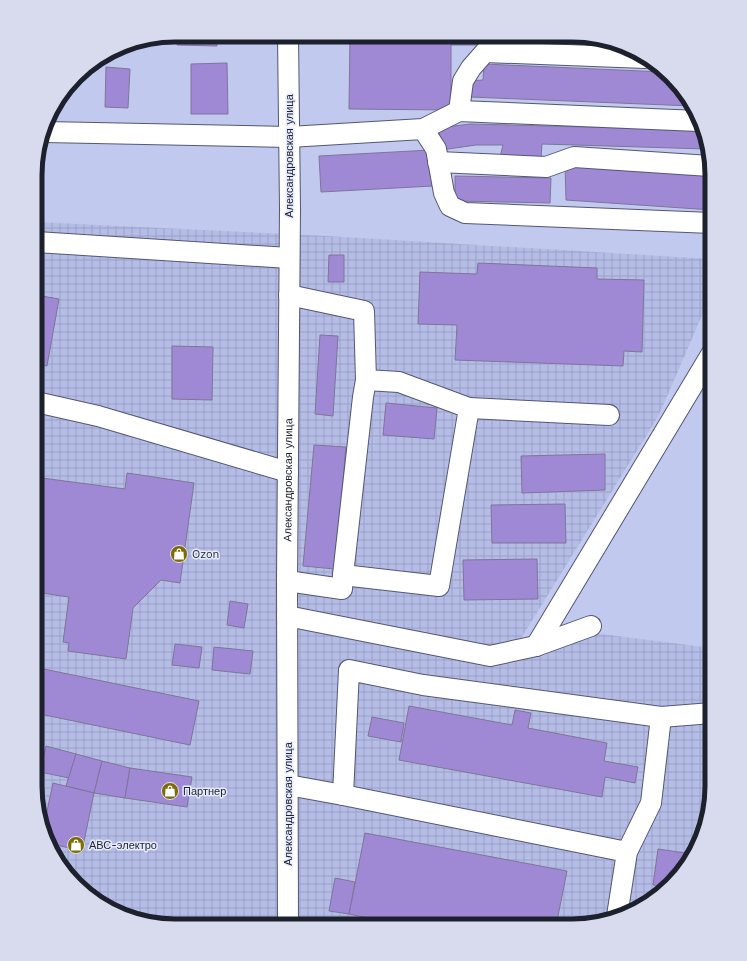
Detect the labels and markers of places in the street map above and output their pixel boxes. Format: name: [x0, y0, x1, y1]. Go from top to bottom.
shop icon: Ozon: [169, 544, 189, 564]
place label: Ozon: [192, 548, 219, 561]
shop icon: Партнер: [160, 781, 180, 801]
place label: Партнер: [183, 785, 226, 798]
shop icon: АВС-электро: [66, 835, 86, 855]
place label: АВС-электро: [89, 839, 157, 852]

